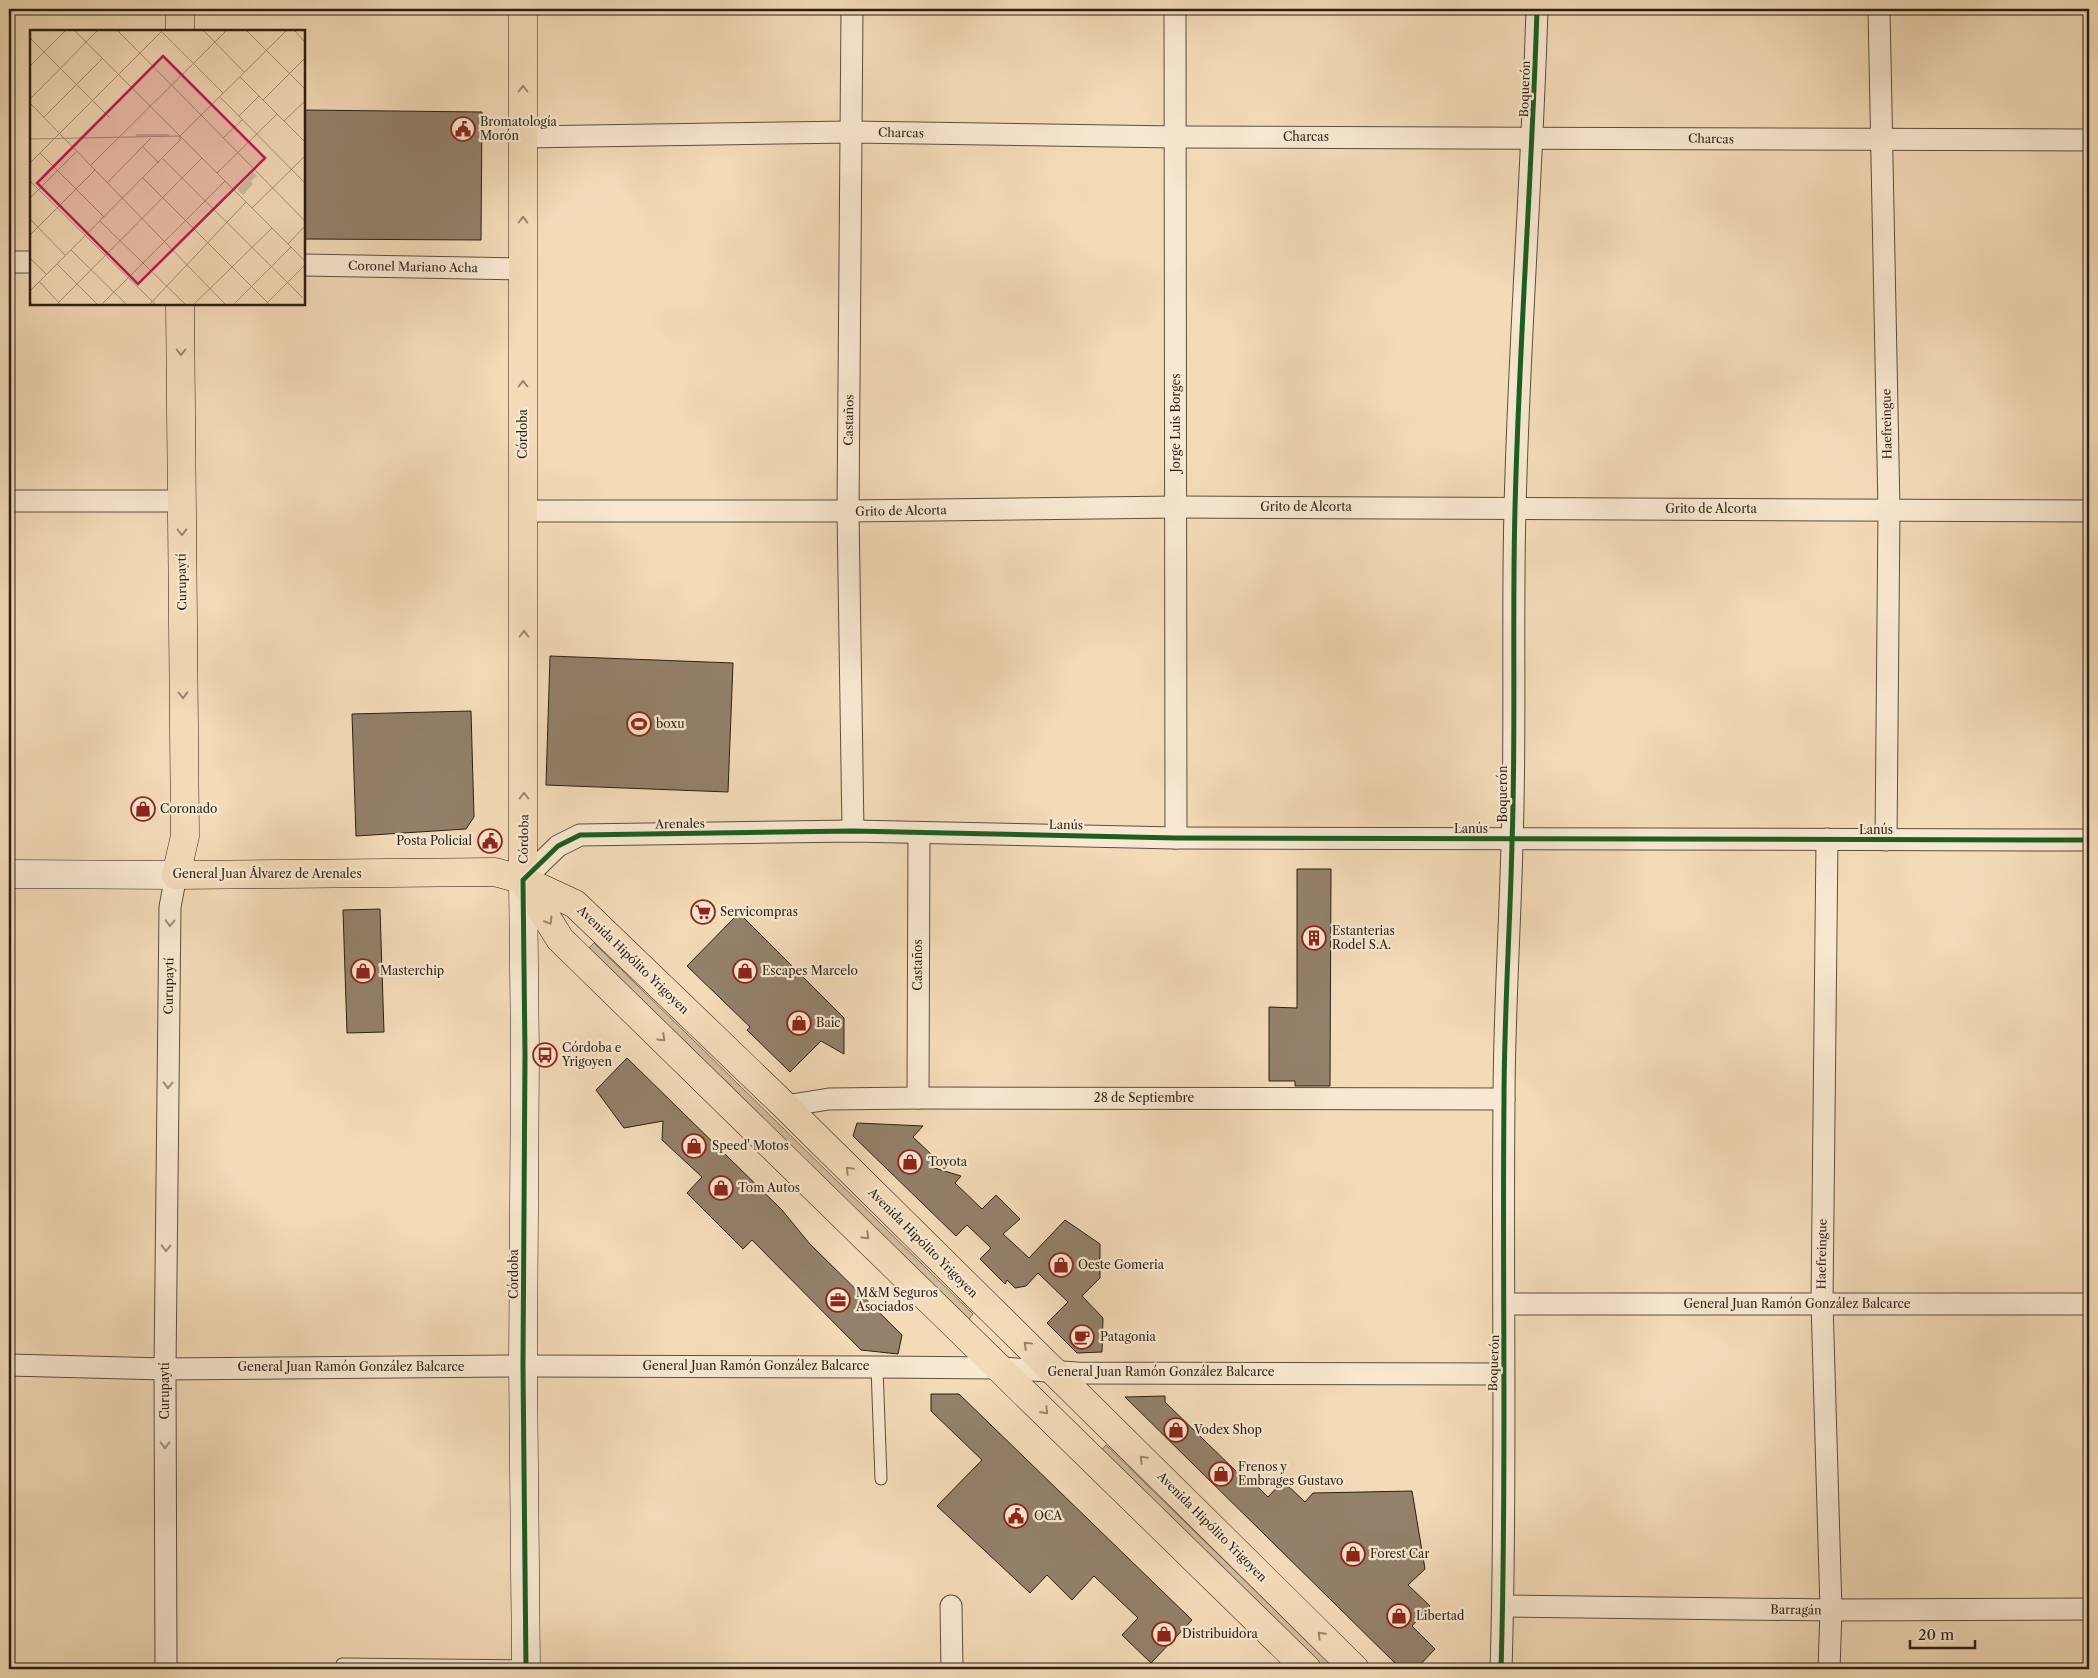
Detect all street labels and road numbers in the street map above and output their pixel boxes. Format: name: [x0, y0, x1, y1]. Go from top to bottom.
street label: Boquerón: [1516, 60, 1533, 118]
street label: Charcas: [878, 125, 924, 140]
street label: Charcas: [1283, 129, 1329, 144]
street label: Charcas: [1688, 131, 1734, 146]
street label: Coronel Mariano Acha: [348, 258, 479, 275]
street label: Jorge Luis Borges: [1168, 374, 1183, 474]
street label: Haefreingue: [1878, 388, 1895, 460]
street label: Castaños: [841, 394, 856, 446]
street label: Córdoba: [515, 408, 530, 459]
street label: Grito de Alcorta: [1260, 499, 1352, 514]
street label: Grito de Alcorta: [1665, 501, 1757, 516]
street label: Grito de Alcorta: [855, 502, 948, 519]
street label: Curupaytí: [173, 553, 189, 611]
street label: Boquerón: [1495, 765, 1510, 822]
street label: Córdoba: [516, 813, 531, 864]
street label: Arenales: [654, 816, 705, 831]
street label: Lanús: [1049, 817, 1083, 832]
street label: Lanús: [1454, 821, 1488, 836]
street label: Lanús: [1859, 822, 1893, 837]
street label: General Juan Álvarez de Arenales: [172, 865, 362, 881]
street label: Avenida Hipólito Yrigoyen: [574, 902, 693, 1017]
street label: Castaños: [910, 939, 925, 991]
street label: Curupaytí: [161, 957, 177, 1015]
street label: 28 de Septiembre: [1094, 1090, 1194, 1105]
street label: Avenida Hipólito Yrigoyen: [865, 1184, 982, 1301]
street label: Haefreingue: [1813, 1218, 1830, 1289]
street label: Córdoba: [506, 1248, 521, 1299]
street label: General Juan Ramón González Balcarce: [1683, 1296, 1911, 1311]
street label: Boquerón: [1485, 1334, 1502, 1392]
street label: General Juan Ramón González Balcarce: [642, 1358, 870, 1373]
street label: General Juan Ramón González Balcarce: [237, 1359, 465, 1374]
street label: Curupaytí: [157, 1362, 172, 1420]
street label: General Juan Ramón González Balcarce: [1047, 1364, 1275, 1379]
street label: Avenida Hipólito Yrigoyen: [1154, 1468, 1271, 1585]
street label: Barragán: [1770, 1602, 1822, 1617]

